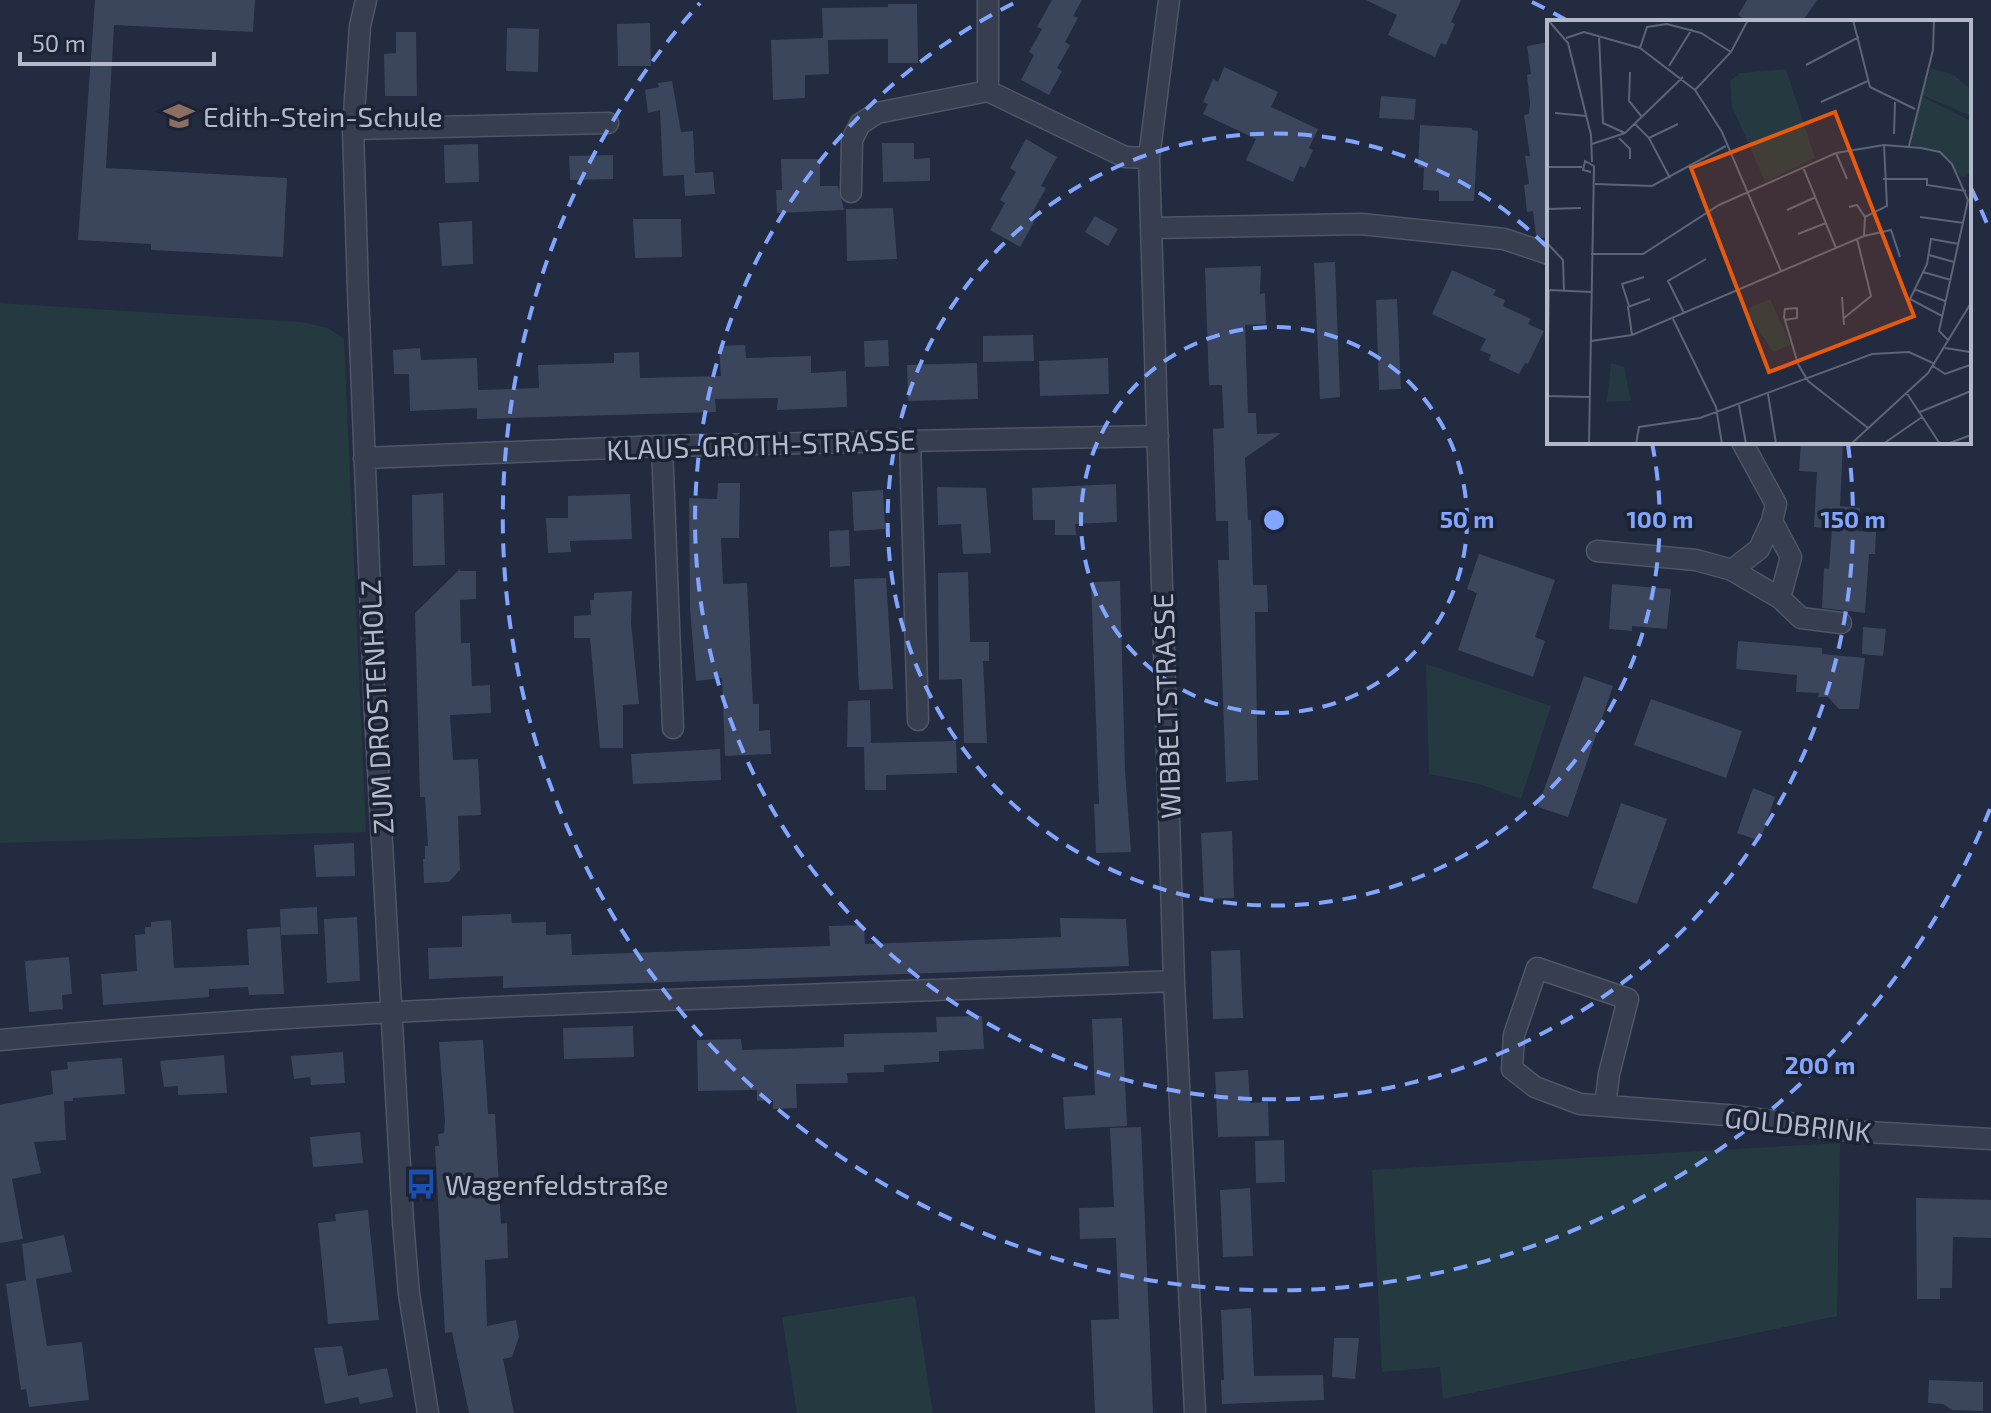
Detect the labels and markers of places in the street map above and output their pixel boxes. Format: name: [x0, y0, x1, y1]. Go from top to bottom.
school or university icon: Edith-Stein-Schule: [162, 99, 196, 133]
place label: Edith-Stein-Schule: [203, 99, 443, 133]
centre of rings: [1260, 506, 1288, 534]
bus stop icon: Wagenfeldstraße: [404, 1167, 438, 1201]
place label: Wagenfeldstraße: [445, 1167, 669, 1201]

